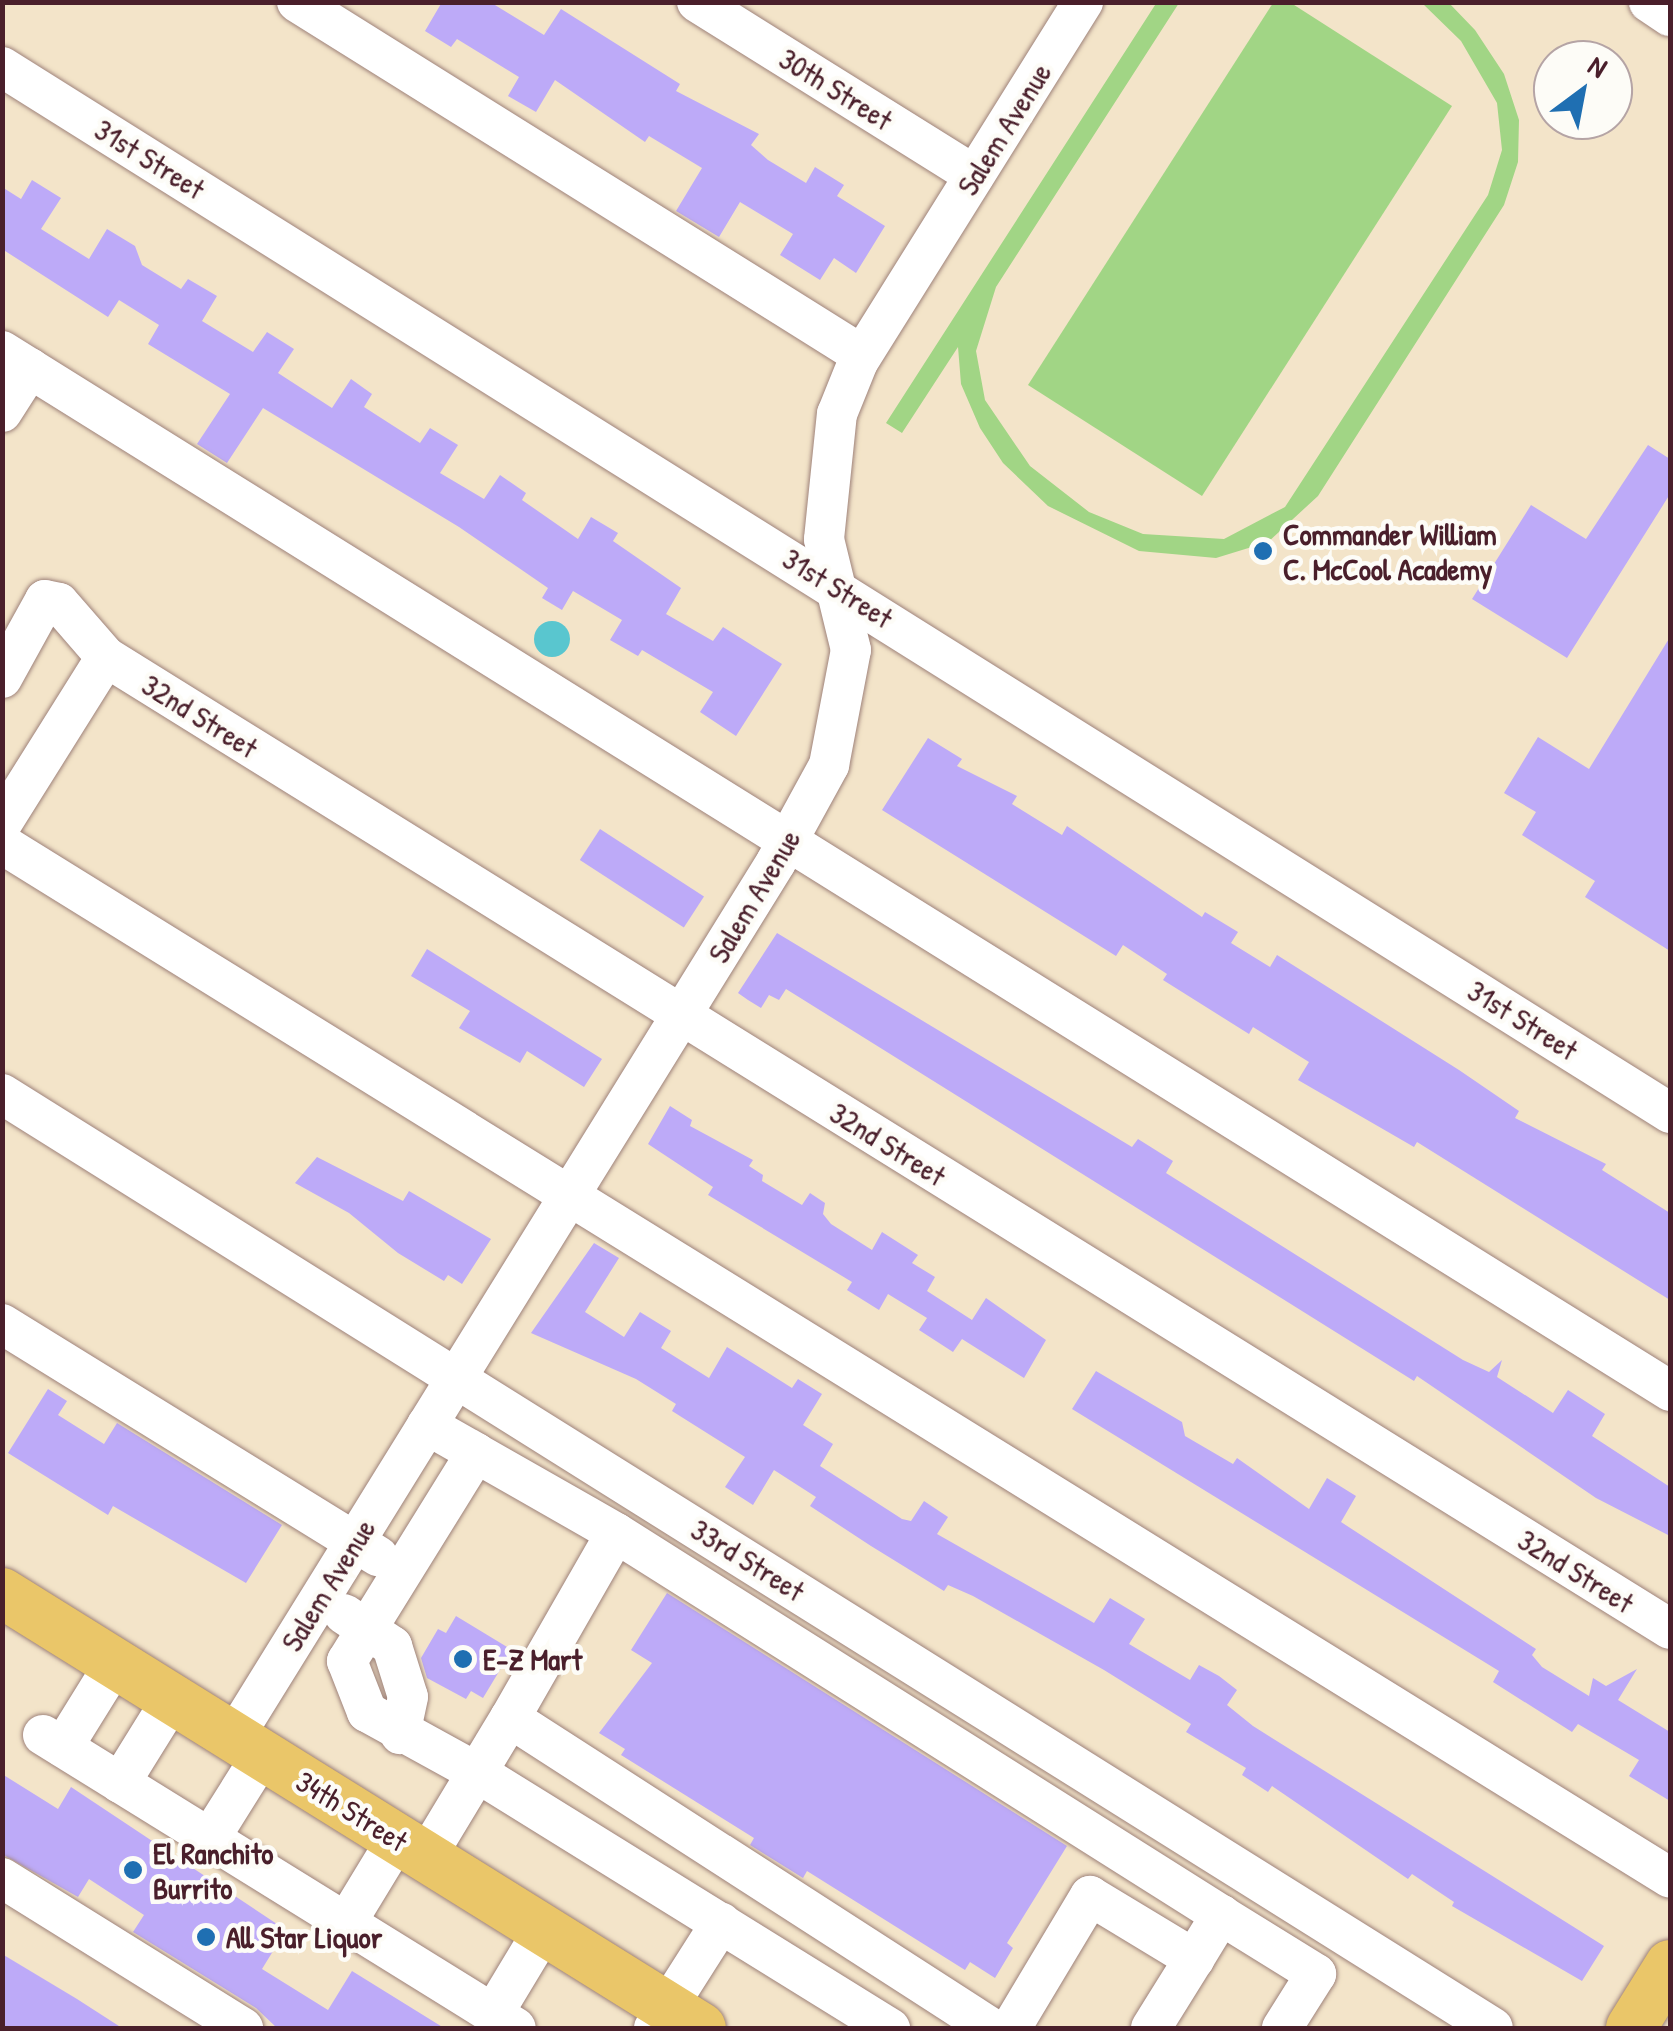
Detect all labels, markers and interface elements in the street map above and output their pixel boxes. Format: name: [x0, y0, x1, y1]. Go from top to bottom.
street label: 30th Street: [773, 40, 899, 138]
north arrow: [1533, 40, 1633, 140]
text: N: [1581, 46, 1614, 86]
street label: Salem Avenue: [949, 56, 1059, 202]
street label: 31st Street: [88, 111, 212, 207]
place label: Commander William C. McCool Academy: [1283, 516, 1497, 586]
street label: 31st Street: [776, 540, 900, 636]
marker: Commander William C. McCool Academy: [1252, 540, 1274, 562]
street label: 32nd Street: [136, 666, 264, 766]
street label: Salem Avenue: [700, 823, 808, 969]
street label: 31st Street: [1461, 972, 1585, 1068]
street label: 32nd Street: [824, 1094, 952, 1194]
street label: 33rd Street: [685, 1511, 811, 1609]
street label: Salem Avenue: [273, 1512, 383, 1658]
street label: 32nd Street: [1512, 1521, 1640, 1621]
place label: E-Z Mart: [483, 1641, 582, 1677]
marker: E-Z Mart: [452, 1648, 474, 1670]
street label: 34th Street: [290, 1763, 414, 1859]
place label: El Ranchito Burrito: [153, 1835, 273, 1906]
marker: El Ranchito Burrito: [122, 1859, 144, 1881]
place label: All Star Liquor: [226, 1919, 382, 1955]
marker: All Star Liquor: [195, 1926, 217, 1948]

